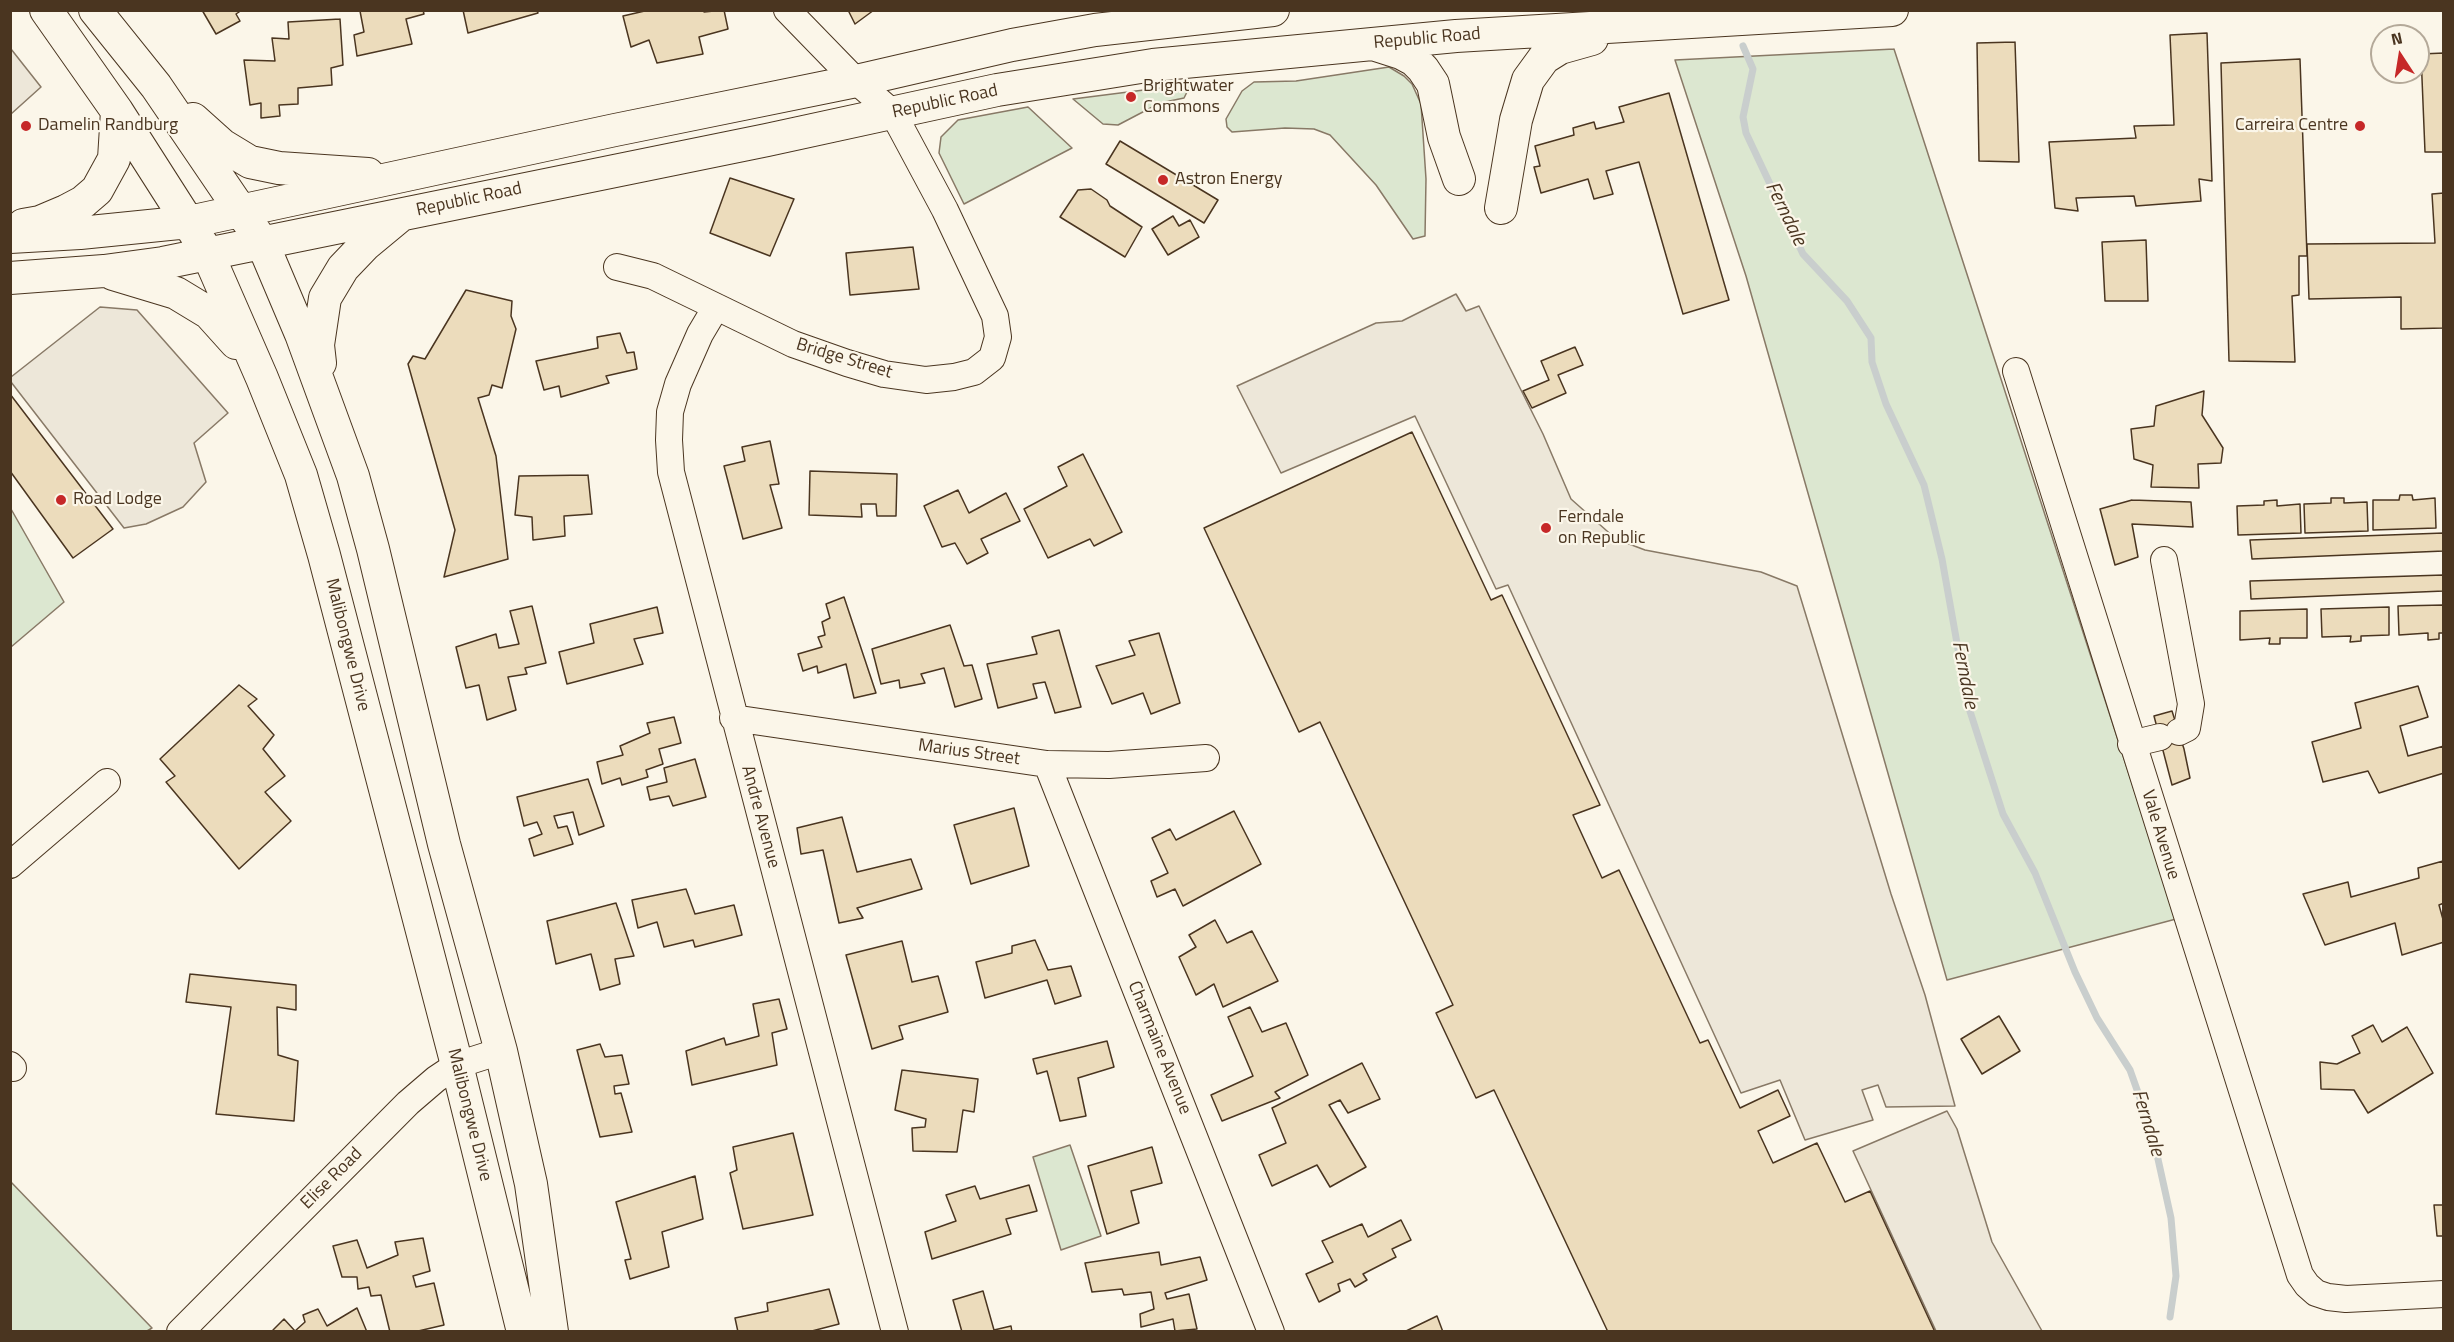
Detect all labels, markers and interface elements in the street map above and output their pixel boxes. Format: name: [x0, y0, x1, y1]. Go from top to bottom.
street label: Republic Road: [1373, 24, 1481, 54]
north arrow: [2370, 24, 2430, 84]
text: N: [2389, 25, 2405, 51]
place label: Brightwater Commons: [1143, 76, 1234, 118]
street label: Republic Road: [890, 80, 1000, 124]
marker: Brightwater Commons: [1124, 90, 1138, 104]
place label: Damelin Randburg: [38, 115, 178, 137]
place label: Carreira Centre: [2235, 115, 2348, 137]
marker: Damelin Randburg: [19, 119, 33, 133]
marker: Carreira Centre: [2353, 119, 2367, 133]
place label: Astron Energy: [1175, 169, 1282, 191]
marker: Astron Energy: [1156, 173, 1170, 187]
street label: Republic Road: [414, 178, 524, 222]
water label: Ferndale: [1759, 178, 1811, 250]
street label: Bridge Street: [793, 334, 895, 384]
place label: Road Lodge: [73, 489, 162, 511]
marker: Road Lodge: [54, 493, 68, 507]
place label: Ferndale on Republic: [1558, 507, 1646, 550]
marker: Ferndale on Republic: [1539, 521, 1553, 535]
street label: Malibongwe Drive: [320, 576, 374, 714]
water label: Ferndale: [1946, 639, 1982, 711]
street label: Marius Street: [917, 735, 1021, 771]
street label: Andre Avenue: [736, 763, 784, 871]
street label: Vale Avenue: [2136, 788, 2184, 882]
street label: Charmaine Avenue: [1122, 978, 1196, 1118]
street label: Malibongwe Drive: [442, 1046, 496, 1184]
water label: Ferndale: [2126, 1087, 2168, 1159]
street label: Elise Road: [297, 1144, 367, 1214]

